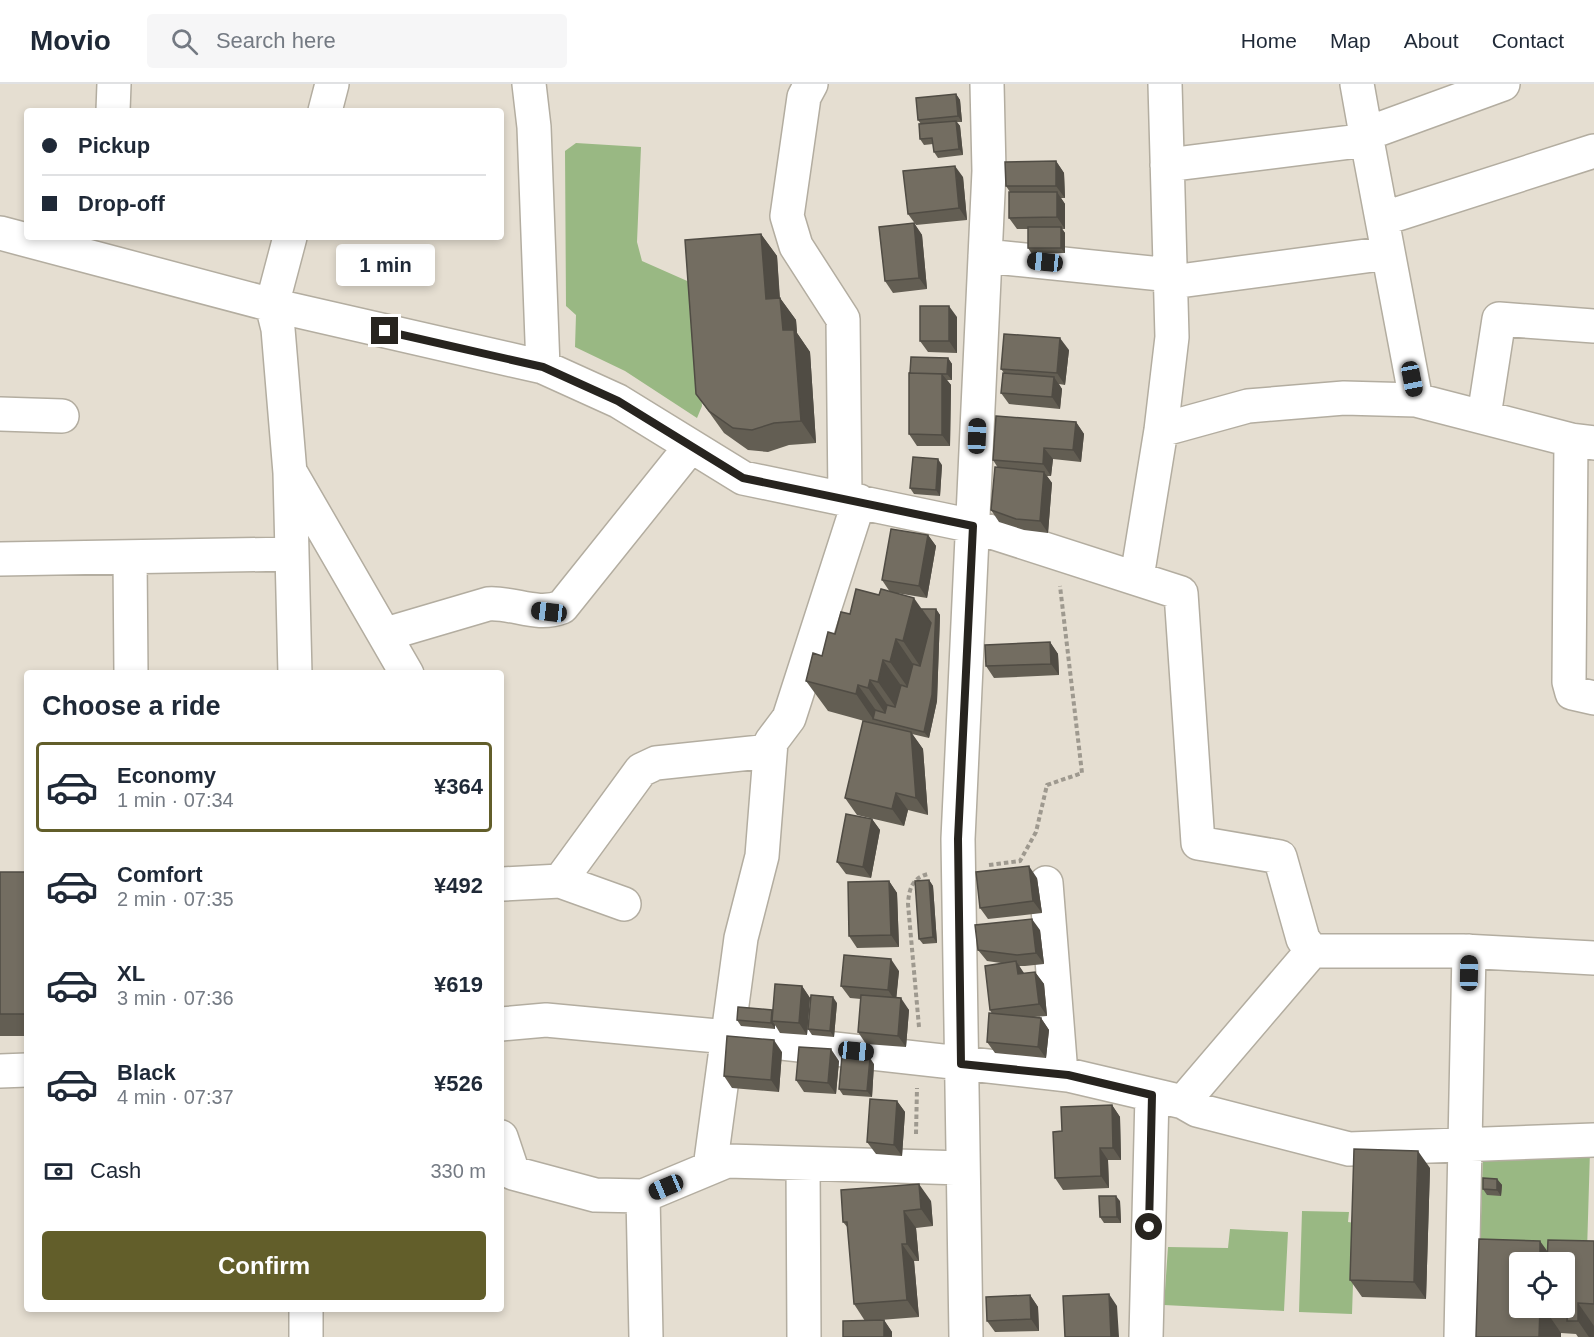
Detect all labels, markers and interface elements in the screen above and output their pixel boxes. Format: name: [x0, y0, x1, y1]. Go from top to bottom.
search box: [147, 14, 567, 68]
text: Movio: [30, 25, 111, 56]
icon: search: [168, 25, 201, 58]
text: Search here: [216, 28, 336, 53]
text: Home: [1241, 29, 1297, 52]
text: Map: [1330, 29, 1371, 52]
text: About: [1404, 29, 1459, 52]
text: Contact: [1492, 29, 1564, 52]
text: Pickup: [78, 133, 150, 158]
text: Drop-off: [78, 191, 165, 216]
callout: 1 min: [336, 244, 434, 286]
car: [1026, 251, 1064, 273]
text: 1 min: [359, 254, 412, 276]
route end: [371, 317, 398, 344]
car: [1400, 360, 1424, 398]
car: [967, 418, 987, 454]
car: [530, 601, 568, 623]
text: Choose a ride: [42, 691, 221, 721]
icon: car: [45, 760, 99, 814]
text: Economy: [117, 763, 216, 788]
text: ¥364: [434, 774, 483, 799]
text: 1 min · 07:34: [117, 789, 234, 811]
icon: car: [45, 859, 99, 913]
text: Comfort: [117, 862, 203, 887]
text: ¥492: [434, 873, 483, 898]
text: 2 min · 07:35: [117, 888, 234, 910]
car: [1460, 955, 1478, 991]
icon: car: [45, 958, 99, 1012]
text: XL: [117, 961, 145, 986]
text: ¥619: [434, 972, 483, 997]
text: 3 min · 07:36: [117, 987, 234, 1009]
car: [837, 1040, 875, 1062]
icon: car: [45, 1057, 99, 1111]
text: Black: [117, 1060, 176, 1085]
text: ¥526: [434, 1071, 483, 1096]
text: 4 min · 07:37: [117, 1086, 234, 1108]
icon: cash: [42, 1155, 75, 1188]
text: Cash: [90, 1158, 141, 1183]
text: 330 m: [430, 1160, 486, 1182]
car: [646, 1172, 686, 1202]
route start: [1135, 1213, 1162, 1240]
button: Confirm: [42, 1231, 486, 1300]
map controls: [1509, 1252, 1575, 1318]
button: locate: [1509, 1252, 1575, 1318]

